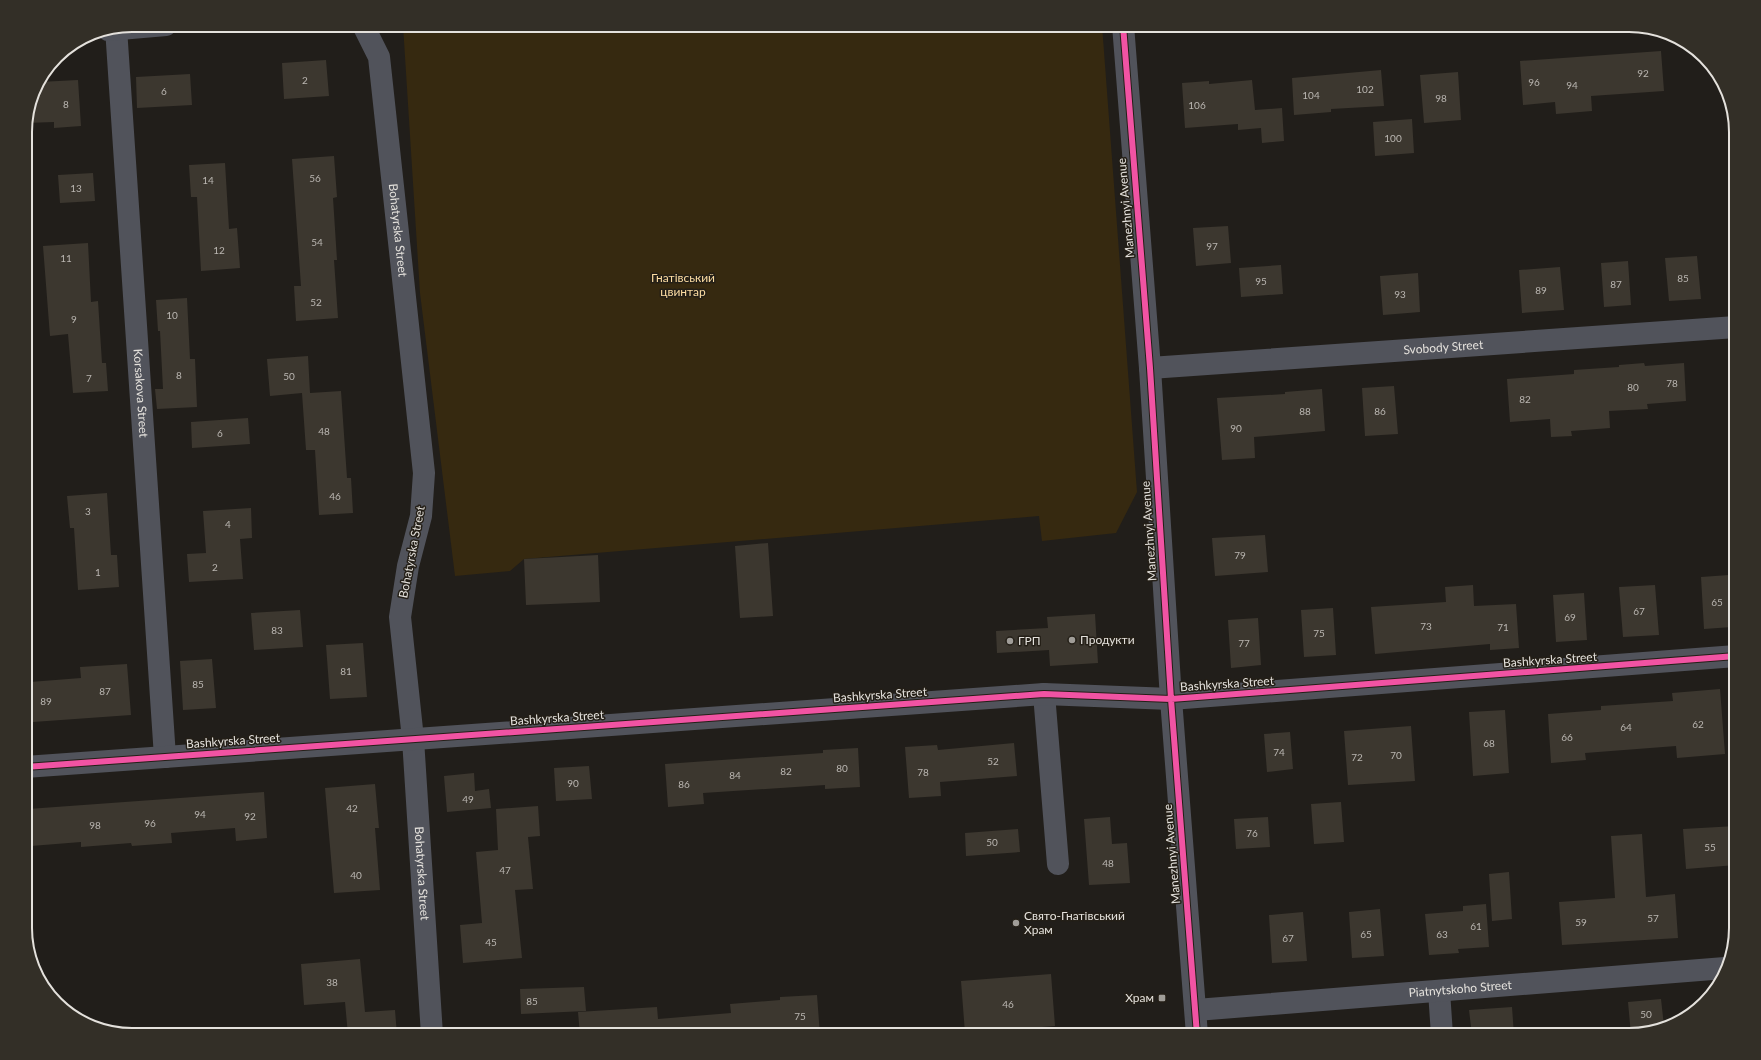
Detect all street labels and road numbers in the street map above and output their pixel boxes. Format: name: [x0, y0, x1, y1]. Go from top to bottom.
street label: Manezhnyi Avenue: [1114, 158, 1137, 259]
street label: Bohatyrska Street: [386, 183, 411, 278]
street label: Svobody Street: [1403, 337, 1484, 357]
street label: Korsakova Street: [131, 348, 152, 439]
street label: Manezhnyi Avenue: [1138, 481, 1159, 581]
street label: Bohatyrska Street: [395, 504, 428, 599]
street label: Bashkyrska Street: [1503, 649, 1598, 670]
street label: Bashkyrska Street: [1180, 673, 1275, 694]
street label: Bashkyrska Street: [833, 684, 928, 705]
street label: Bashkyrska Street: [510, 707, 605, 728]
street label: Bashkyrska Street: [186, 730, 281, 751]
street label: Manezhnyi Avenue: [1160, 804, 1183, 905]
street label: Bohatyrska Street: [412, 826, 433, 921]
street label: Piatnytskoho Street: [1408, 977, 1513, 1000]

